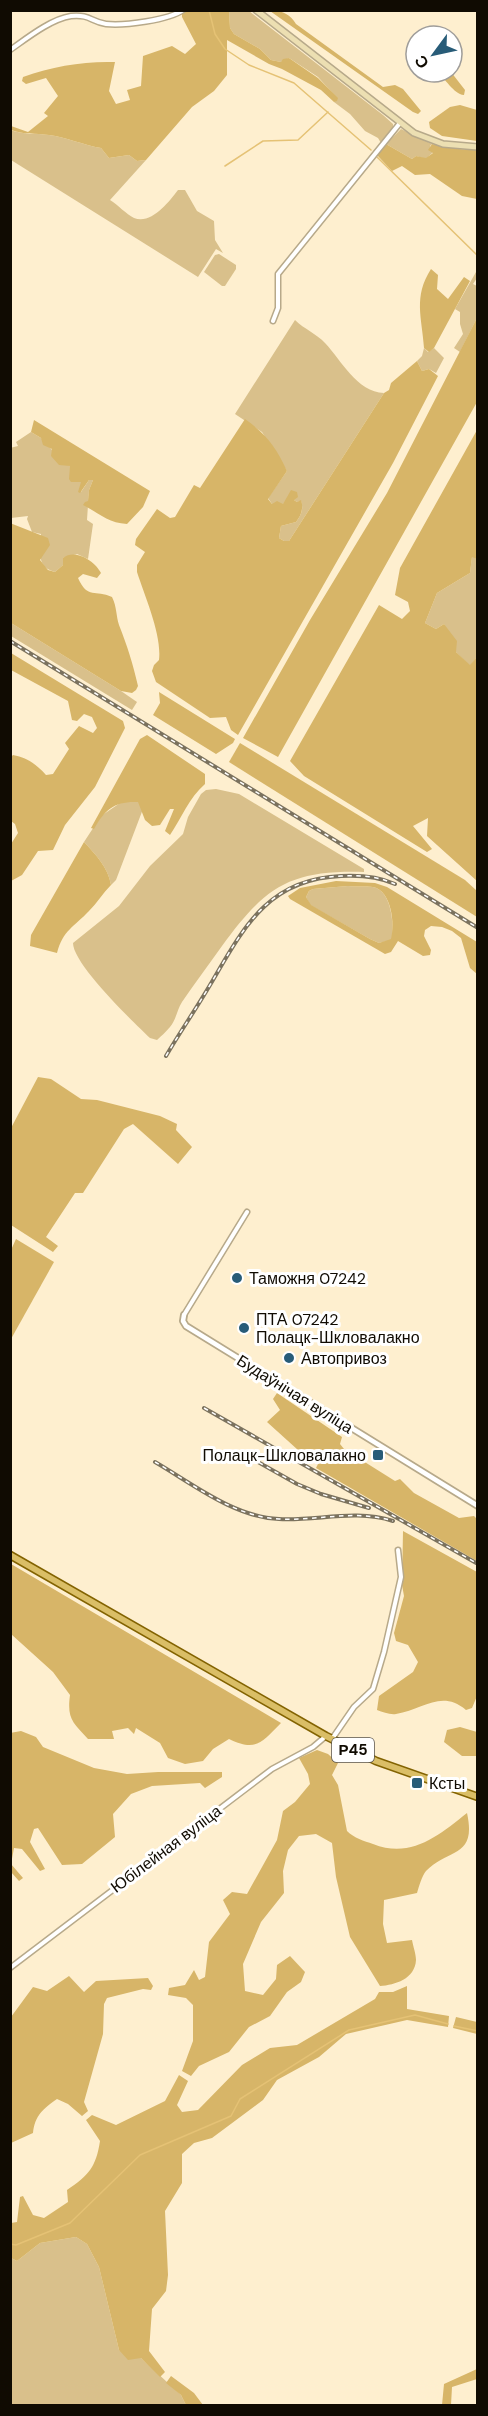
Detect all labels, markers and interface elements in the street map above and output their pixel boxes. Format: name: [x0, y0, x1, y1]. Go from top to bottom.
north arrow: [404, 24, 464, 84]
text: С: [410, 51, 434, 72]
place label: Таможня 07242: [249, 1268, 366, 1289]
marker: Таможня 07242: [230, 1271, 244, 1285]
place label: ПТА 07242 Полацк-Шкловалакно: [256, 1309, 420, 1348]
marker: ПТА 07242 Полацк-Шкловалакно: [237, 1321, 251, 1335]
place label: Автопривоз: [301, 1348, 387, 1369]
street label: Будаўнічая вуліца: [233, 1350, 357, 1438]
marker: Автопривоз: [282, 1351, 296, 1365]
place label: Полацк-Шкловалакно: [202, 1445, 366, 1466]
marker: Полацк-Шкловалакно: [371, 1448, 385, 1462]
road number: Р45: [332, 1738, 374, 1762]
place label: Ксты: [429, 1773, 465, 1794]
marker: Ксты: [410, 1776, 424, 1790]
street label: Юбілейная вуліца: [106, 1800, 226, 1898]

